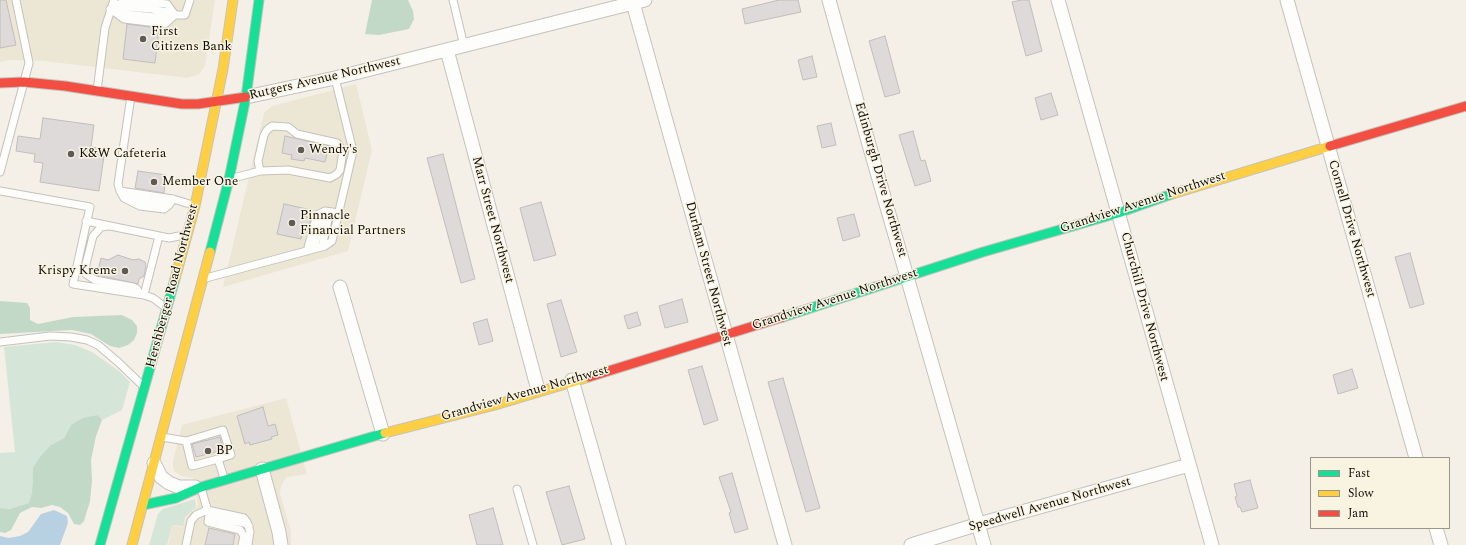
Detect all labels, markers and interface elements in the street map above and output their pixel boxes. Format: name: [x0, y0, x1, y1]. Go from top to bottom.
place label: First Citizens Bank: [151, 24, 232, 55]
marker: First Citizens Bank: [138, 34, 148, 44]
street label: Rutgers Avenue Northwest: [248, 54, 402, 104]
street label: Edinburgh Drive Northwest: [850, 101, 910, 259]
place label: Wendy's: [309, 142, 358, 158]
marker: Wendy's: [296, 145, 306, 155]
place label: K&W Cafeteria: [79, 146, 166, 162]
marker: K&W Cafeteria: [66, 149, 76, 159]
street label: Marr Street Northwest: [468, 155, 516, 285]
street label: Cornell Drive Northwest: [1324, 158, 1378, 300]
street label: Grandview Avenue Northwest: [1058, 169, 1228, 237]
place label: Member One: [162, 174, 238, 190]
marker: Member One: [149, 177, 159, 187]
street label: Durham Street Northwest: [681, 200, 735, 348]
street label: Hershberger Road Northwest: [144, 202, 202, 370]
place label: Pinnacle Financial Partners: [300, 208, 406, 239]
marker: Pinnacle Financial Partners: [287, 218, 297, 228]
street label: Churchill Drive Northwest: [1117, 231, 1171, 383]
place label: Krispy Kreme: [38, 263, 117, 279]
marker: Krispy Kreme: [120, 266, 130, 276]
street label: Grandview Avenue Northwest: [750, 266, 920, 334]
street label: Grandview Avenue Northwest: [440, 363, 610, 425]
place label: BP: [216, 443, 233, 459]
marker: BP: [203, 446, 213, 456]
legend: [1310, 457, 1450, 529]
text: Fast: [1348, 464, 1370, 483]
street label: Speedwell Avenue Northwest: [967, 474, 1133, 536]
text: Slow: [1348, 484, 1373, 503]
text: Jam: [1348, 504, 1369, 523]

